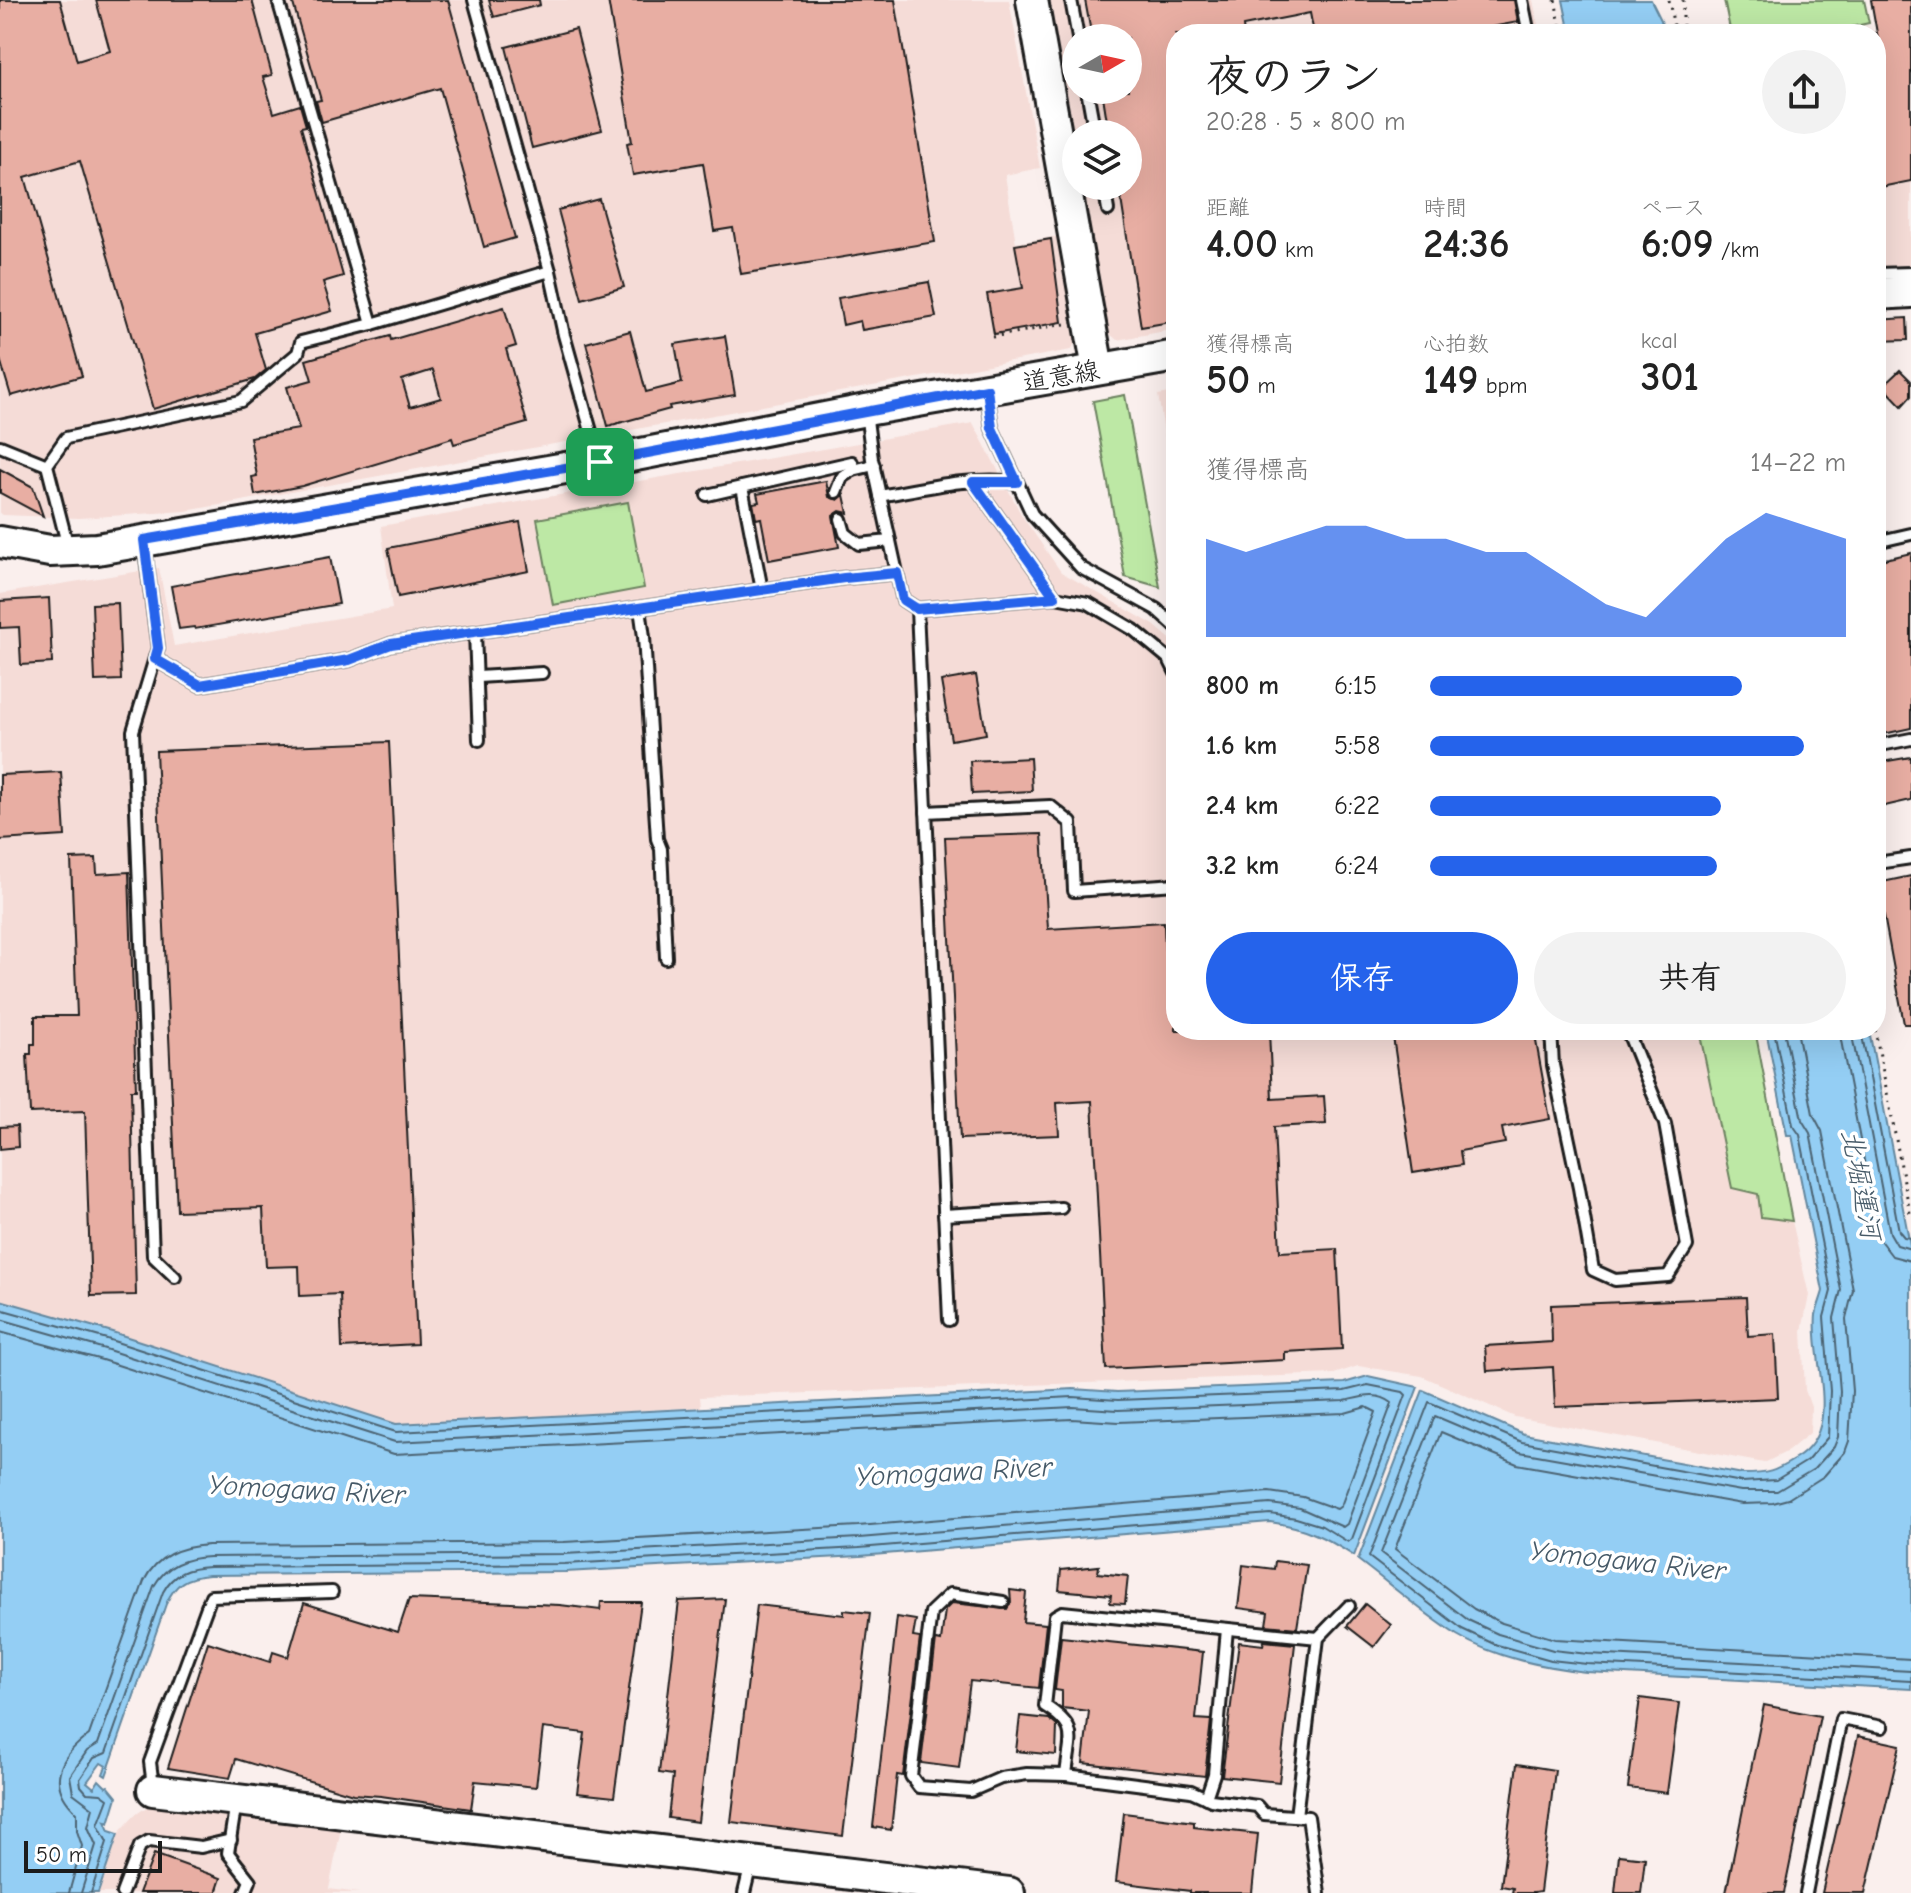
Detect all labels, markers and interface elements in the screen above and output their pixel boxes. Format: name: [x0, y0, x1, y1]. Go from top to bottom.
north arrow: [1062, 24, 1142, 104]
map controls: [1062, 24, 1142, 200]
button: share: [1762, 50, 1846, 134]
text: 夜のラン: [1206, 51, 1382, 102]
text: 20:28 · 5 × 800 m: [1206, 107, 1406, 137]
button: layers: [1062, 120, 1142, 200]
text: 距離: [1206, 195, 1250, 221]
text: 時間: [1423, 195, 1467, 221]
text: ペース: [1641, 195, 1705, 221]
text: 4.00: [1206, 221, 1278, 267]
text: 24:36: [1423, 221, 1510, 267]
text: 6:09: [1641, 221, 1714, 267]
text: km: [1278, 237, 1314, 263]
text: /km: [1714, 237, 1759, 263]
text: kcal: [1641, 328, 1678, 354]
text: 獲得標高: [1206, 331, 1294, 357]
text: 心拍数: [1423, 331, 1489, 357]
text: 301: [1641, 354, 1699, 400]
street label: 道意線: [1020, 355, 1102, 399]
text: 50: [1206, 357, 1250, 403]
text: 149: [1423, 357, 1478, 403]
text: m: [1250, 373, 1276, 399]
text: bpm: [1478, 373, 1527, 399]
pin: [566, 428, 634, 496]
icon: arrive: [578, 440, 622, 484]
text: 14–22 m: [1750, 448, 1846, 478]
text: 獲得標高: [1206, 455, 1310, 485]
text: 800 m: [1206, 671, 1279, 701]
text: 6:15: [1334, 671, 1377, 701]
text: 1.6 km: [1206, 731, 1277, 761]
text: 5:58: [1334, 731, 1380, 761]
text: 2.4 km: [1206, 791, 1278, 821]
text: 6:22: [1334, 791, 1380, 821]
text: 3.2 km: [1206, 851, 1279, 881]
text: 6:24: [1334, 851, 1379, 881]
button: 保存: [1206, 932, 1518, 1024]
button: 共有: [1534, 932, 1846, 1024]
water label: 北堀運河: [1835, 1126, 1888, 1246]
water label: Yomogawa River: [855, 1451, 1055, 1493]
water label: Yomogawa River: [208, 1469, 408, 1511]
water label: Yomogawa River: [1528, 1535, 1729, 1587]
scale bar: [24, 1837, 162, 1873]
text: 50 m: [36, 1842, 87, 1868]

